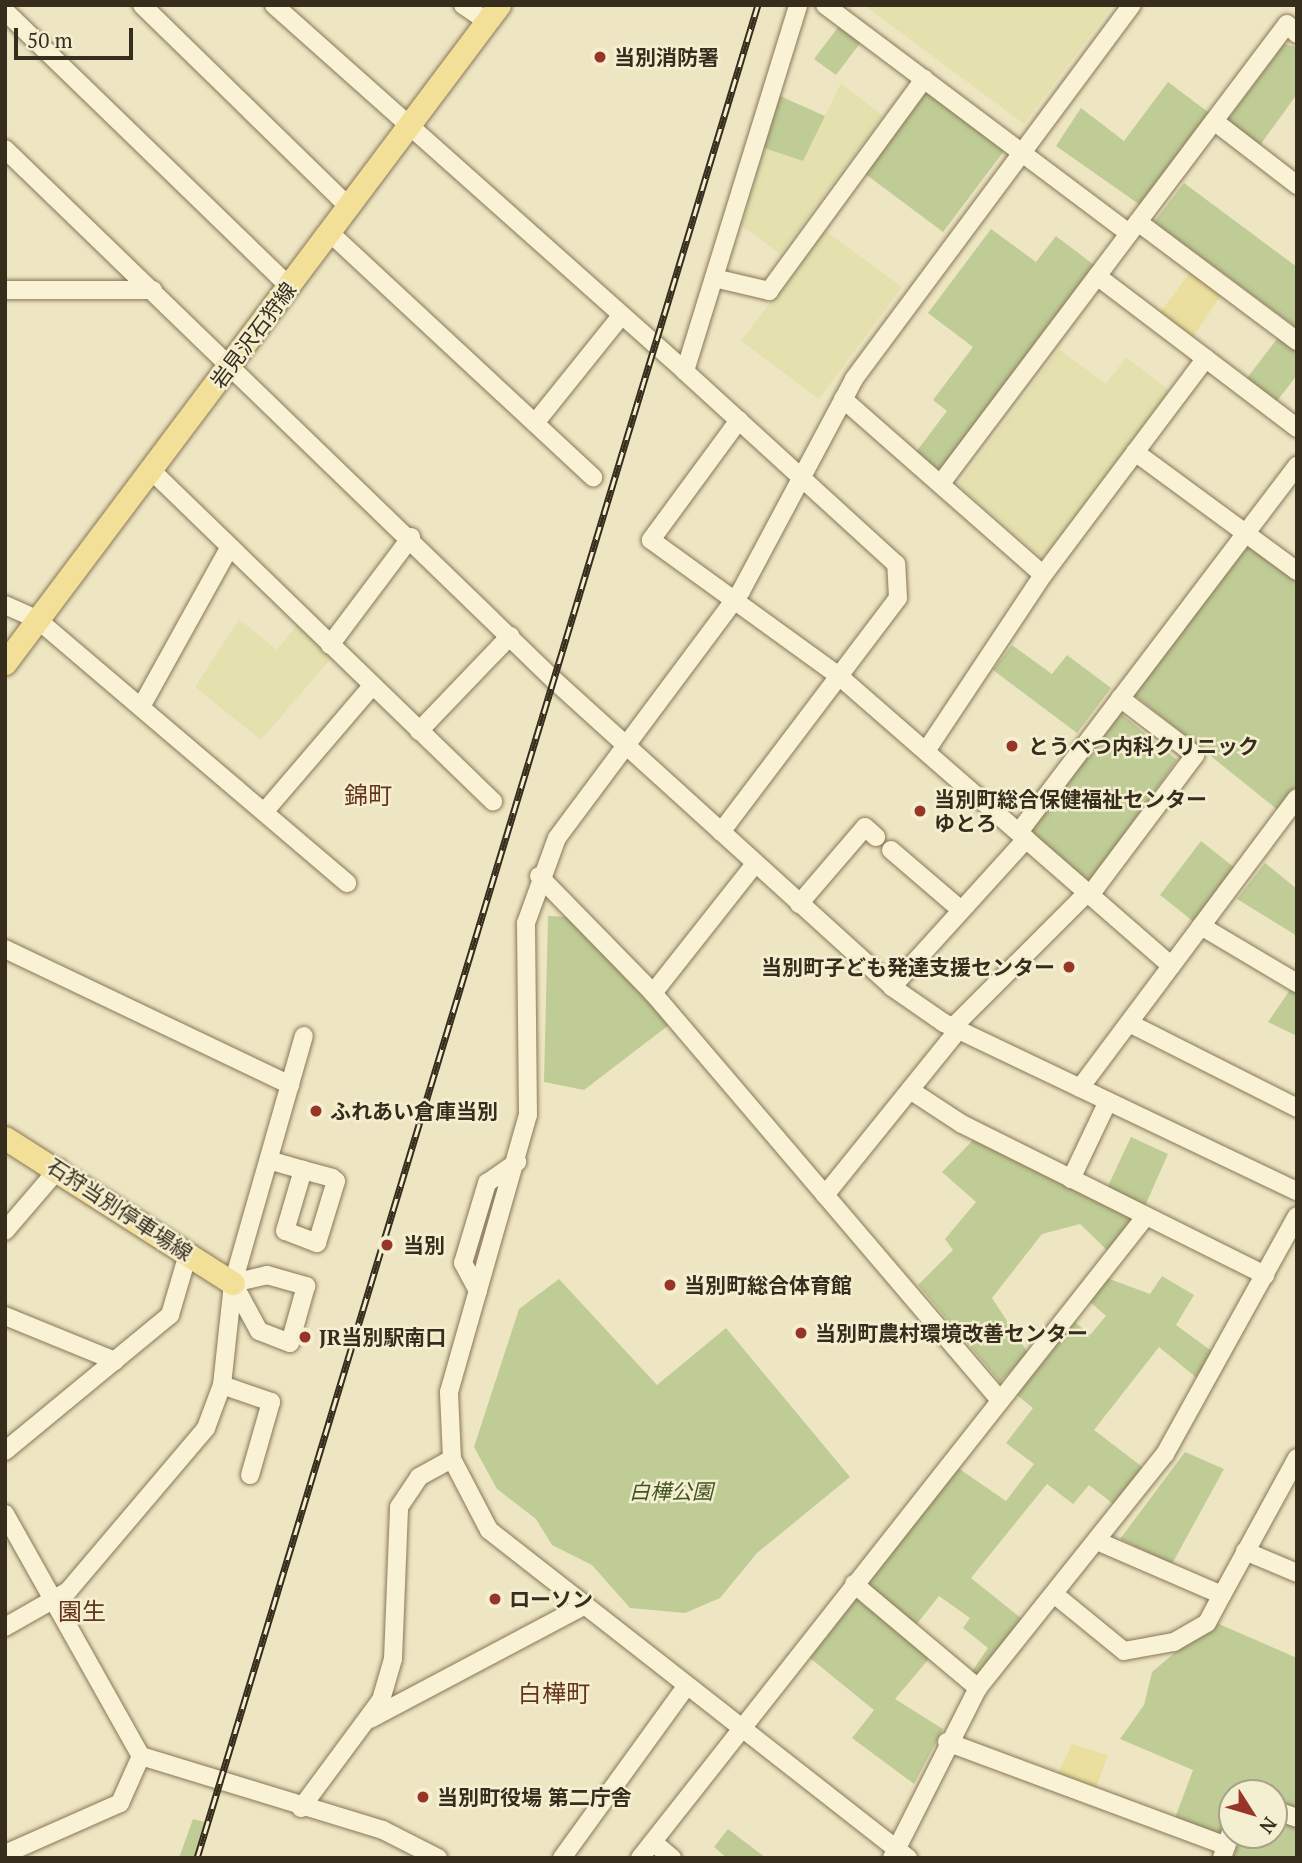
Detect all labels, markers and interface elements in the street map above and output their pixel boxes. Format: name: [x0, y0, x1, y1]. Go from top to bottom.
scale bar: [18, 14, 136, 58]
text: 50 m: [27, 26, 73, 54]
place label: 当別消防署: [614, 44, 719, 70]
marker: 当別消防署: [592, 49, 608, 65]
street label: 岩見沢石狩線: [205, 277, 301, 393]
place label: とうべつ内科クリニック: [1028, 733, 1259, 759]
marker: とうべつ内科クリニック: [1002, 736, 1022, 756]
district label: 錦町: [344, 782, 392, 810]
place label: 当別町総合保健福祉センター ゆとろ: [934, 786, 1207, 836]
marker: 当別町総合保健福祉センター ゆとろ: [912, 803, 928, 819]
place label: 当別町子ども発達支援センター: [761, 954, 1055, 980]
marker: 当別町子ども発達支援センター: [1061, 959, 1077, 975]
place label: ふれあい倉庫当別: [330, 1098, 498, 1124]
marker: ふれあい倉庫当別: [308, 1103, 324, 1119]
street label: 石狩当別停車場線: [43, 1153, 197, 1265]
place label: 当別: [403, 1232, 445, 1258]
marker: 当別: [377, 1235, 397, 1255]
place label: 当別町総合体育館: [684, 1272, 852, 1298]
marker: 当別町総合体育館: [662, 1277, 678, 1293]
place label: 当別町農村環境改善センター: [815, 1320, 1088, 1346]
place label: JR当別駅南口: [319, 1324, 446, 1350]
marker: 当別町農村環境改善センター: [793, 1325, 809, 1341]
marker: JR当別駅南口: [297, 1329, 313, 1345]
park label: 白樺公園: [629, 1478, 713, 1504]
place label: ローソン: [509, 1586, 593, 1612]
marker: ローソン: [487, 1591, 503, 1607]
district label: 園生: [58, 1598, 106, 1626]
district label: 白樺町: [518, 1680, 590, 1708]
north arrow: [1218, 1779, 1288, 1849]
place label: 当別町役場 第二庁舎: [437, 1784, 632, 1810]
marker: 当別町役場 第二庁舎: [415, 1789, 431, 1805]
text: N: [1254, 1812, 1283, 1839]

